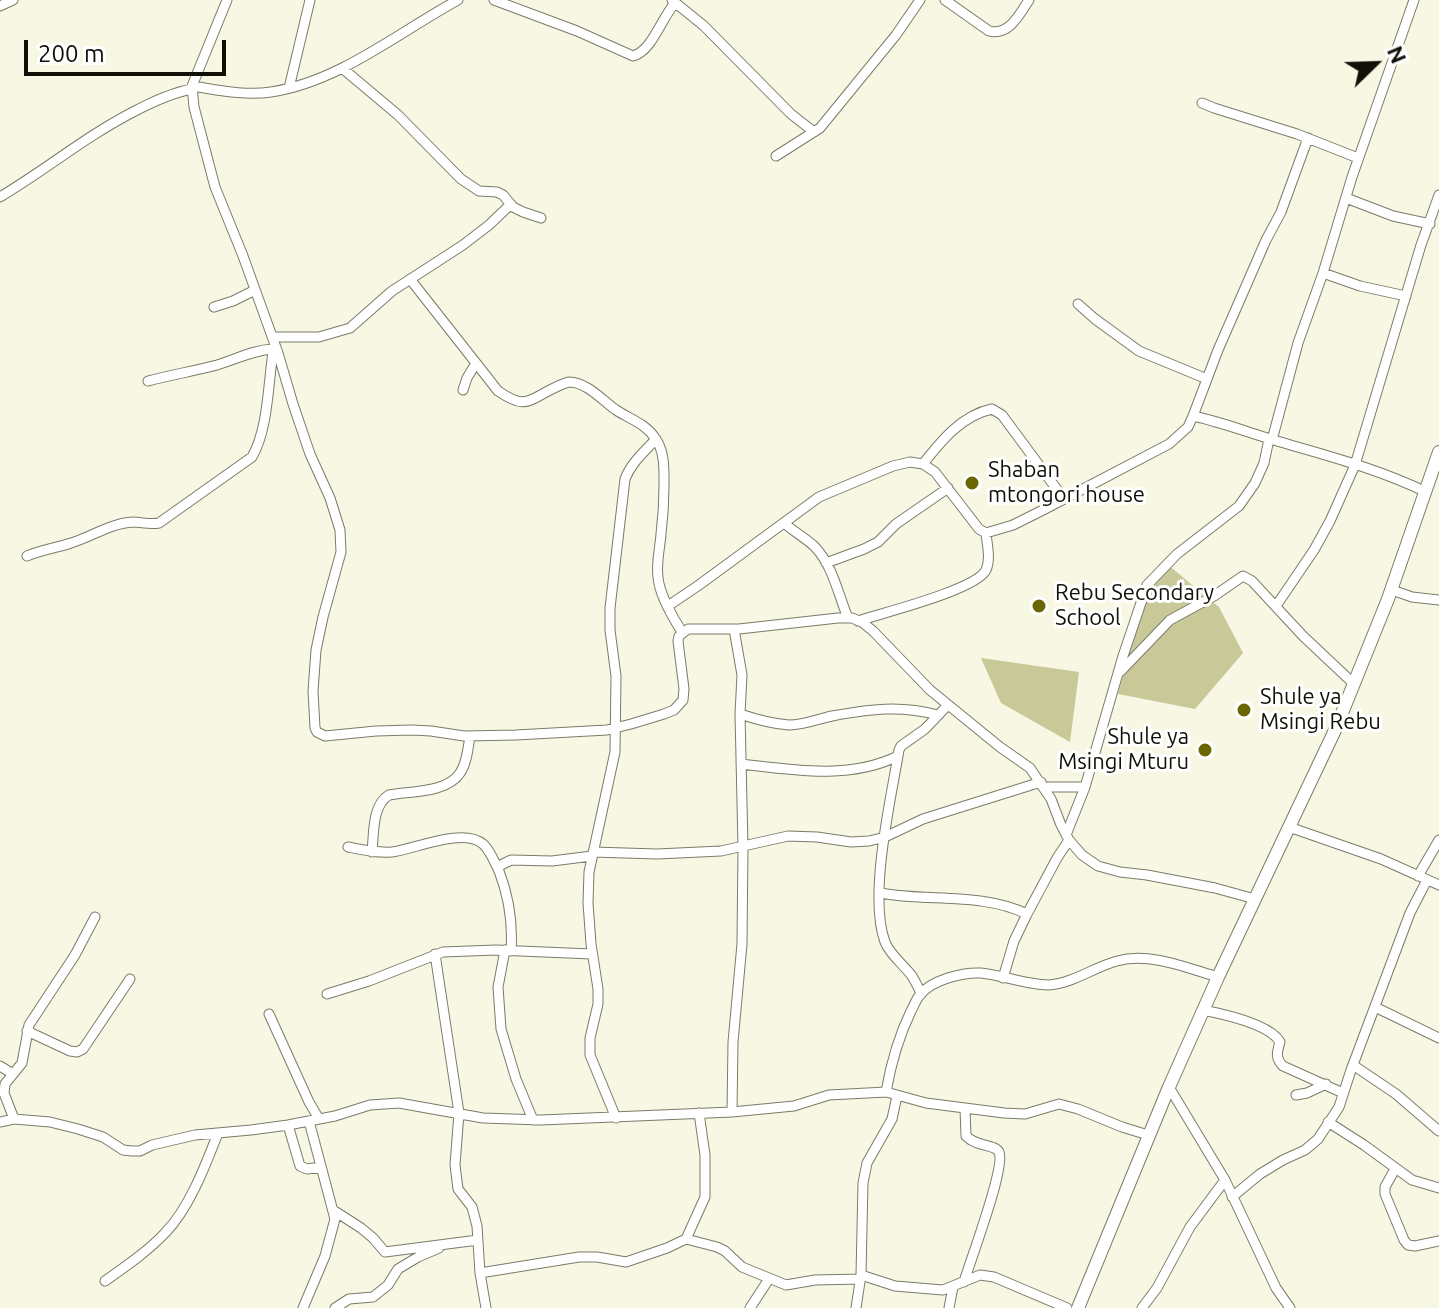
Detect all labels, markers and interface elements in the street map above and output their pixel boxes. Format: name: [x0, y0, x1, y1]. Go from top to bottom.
scale bar: [28, 24, 230, 74]
north arrow: [1335, 24, 1415, 104]
text: 200 m: [38, 40, 105, 67]
text: N: [1383, 42, 1412, 67]
place label: Shaban mtongori house: [988, 457, 1145, 508]
marker: Shaban mtongori house: [963, 474, 981, 492]
place label: Rebu Secondary School: [1055, 580, 1214, 632]
marker: Rebu Secondary School: [1030, 597, 1048, 615]
place label: Shule ya Msingi Rebu: [1260, 684, 1381, 736]
marker: Shule ya Msingi Rebu: [1235, 701, 1253, 719]
place label: Shule ya Msingi Mturu: [1058, 724, 1189, 776]
marker: Shule ya Msingi Mturu: [1196, 741, 1214, 759]

